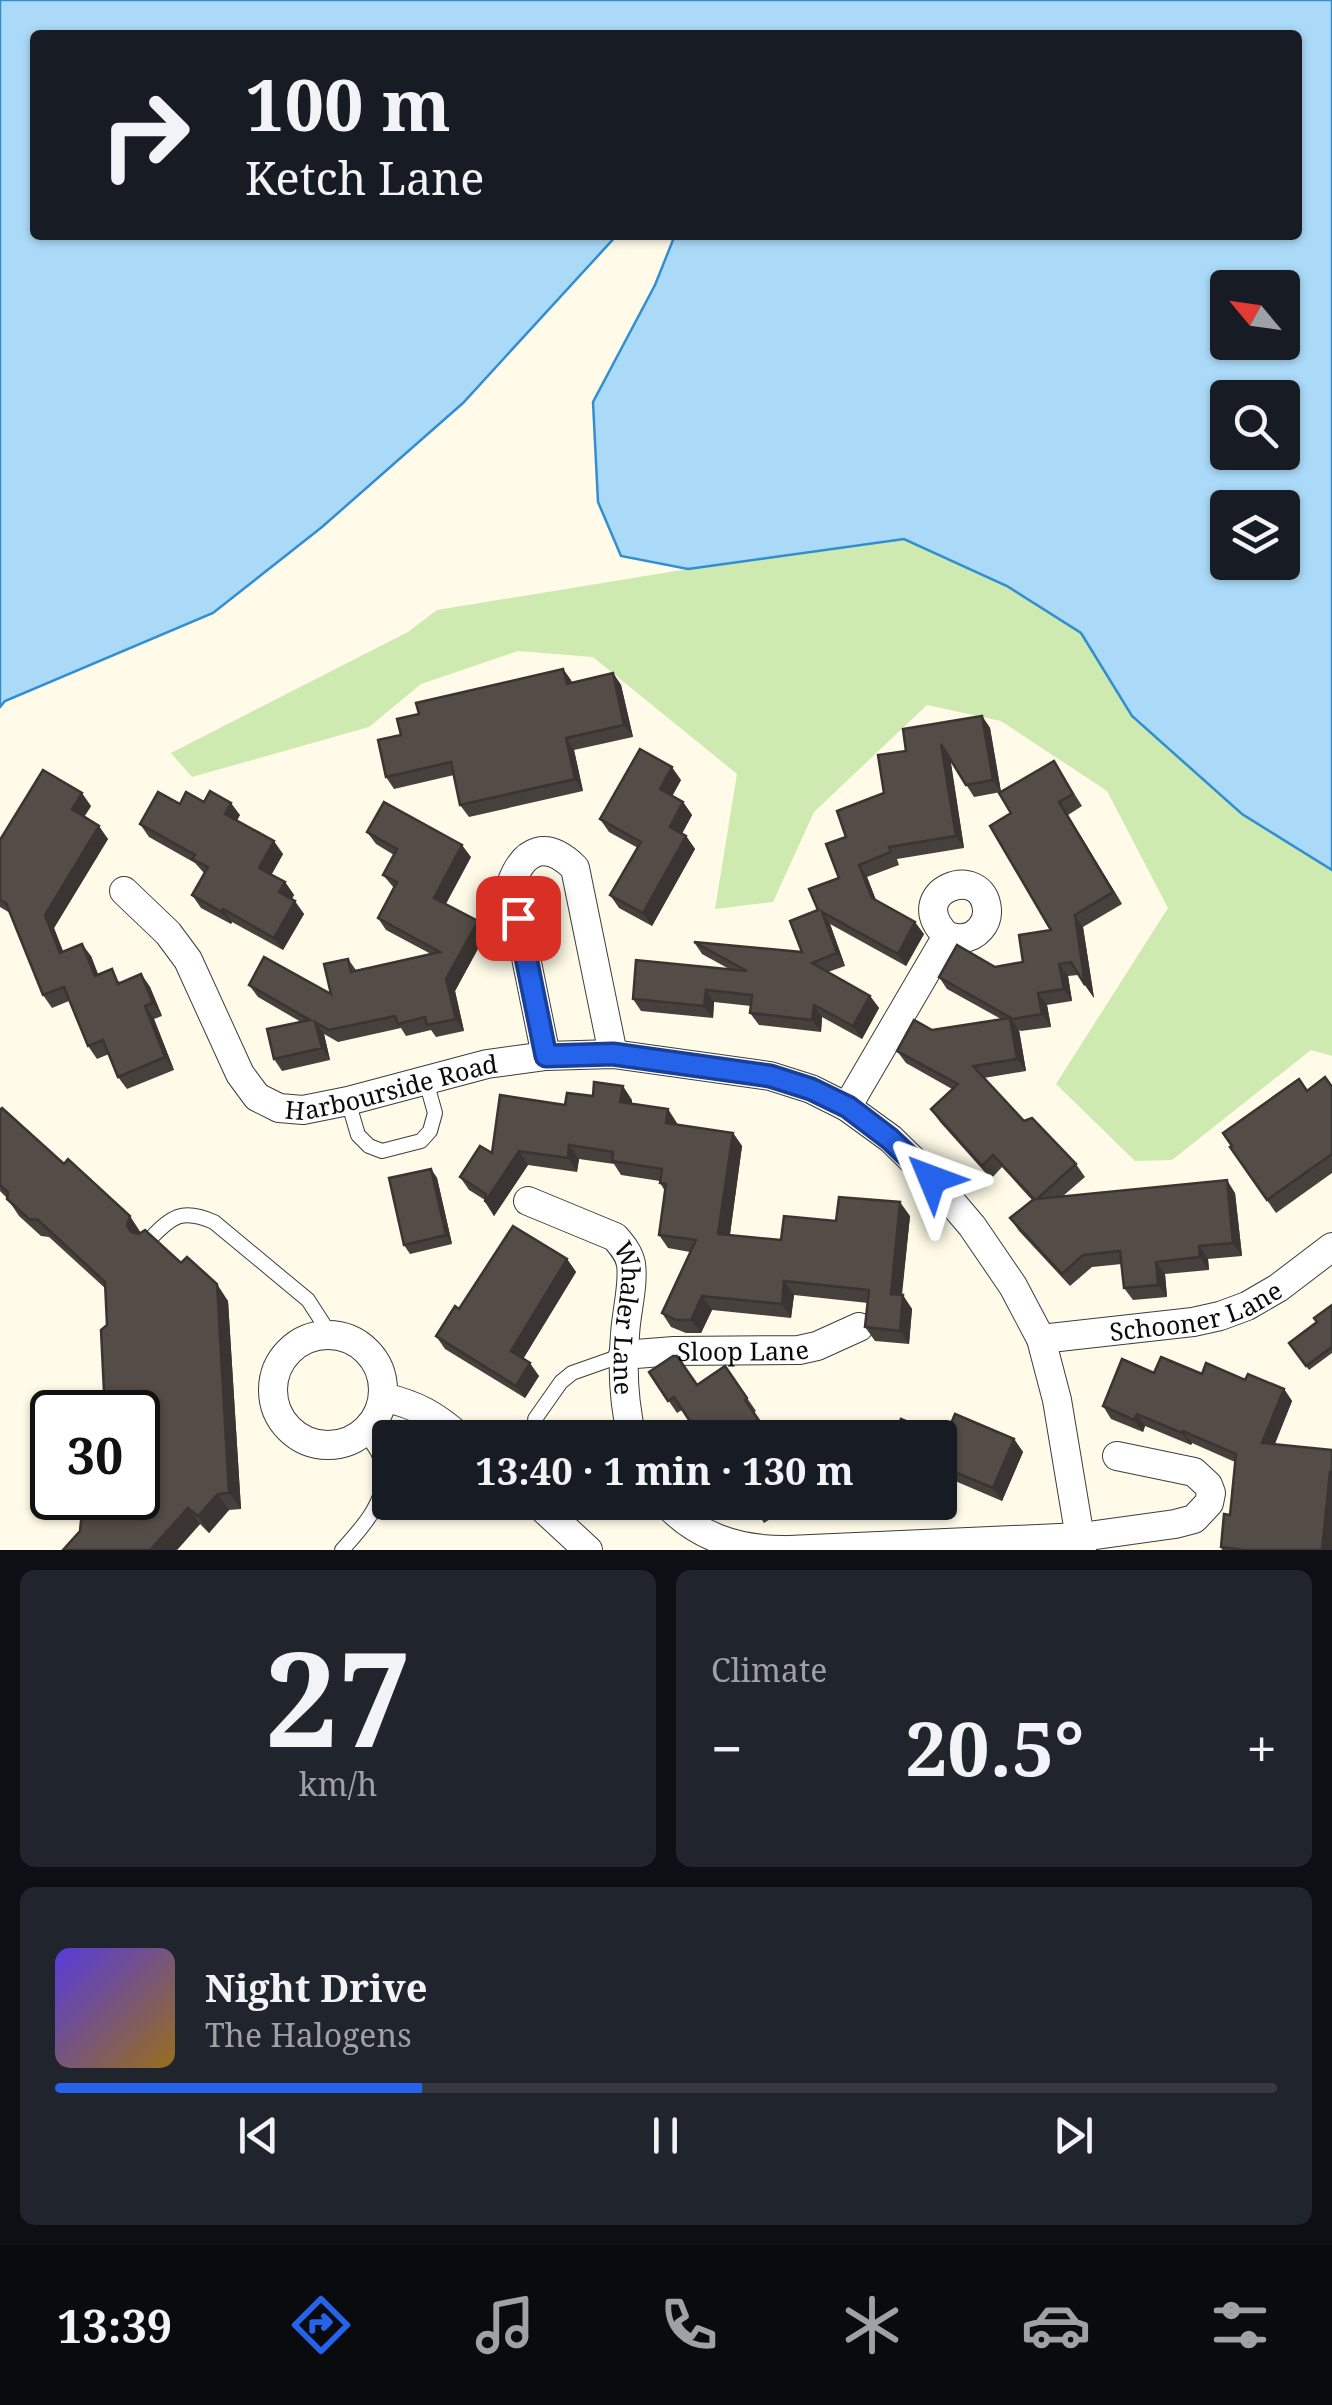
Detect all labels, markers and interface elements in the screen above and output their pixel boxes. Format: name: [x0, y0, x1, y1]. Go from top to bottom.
text: 100 m: [245, 56, 451, 152]
icon: right: [80, 70, 210, 200]
text: Ketch Lane: [245, 147, 484, 208]
north arrow: [1210, 270, 1300, 360]
map controls: [1210, 270, 1300, 580]
button: search: [1210, 380, 1300, 470]
button: layers: [1210, 490, 1300, 580]
pin: [476, 876, 561, 961]
icon: arrive: [491, 891, 546, 946]
street label: Harbourside Road: [284, 1046, 499, 1127]
position arrow: [880, 1127, 984, 1231]
street label: Whaler Lane: [607, 1235, 649, 1396]
street label: Schooner Lane: [1108, 1272, 1288, 1348]
street label: Sloop Lane: [677, 1331, 812, 1368]
speed limit sign: 30: [30, 1390, 160, 1520]
text: 13:40 · 1 min · 130 m: [475, 1444, 854, 1496]
text: 27: [265, 1608, 411, 1785]
text: Climate: [711, 1648, 827, 1691]
text: 20.5°: [905, 1696, 1084, 1798]
text: −: [711, 1710, 743, 1785]
text: +: [1246, 1710, 1277, 1785]
text: km/h: [299, 1762, 377, 1805]
text: Night Drive: [205, 1961, 427, 2013]
text: The Halogens: [205, 2013, 412, 2056]
icon: previous: [231, 2108, 286, 2163]
icon: pause: [638, 2108, 693, 2163]
icon: next: [1046, 2108, 1101, 2163]
icon: directions: [286, 2290, 356, 2360]
icon: music: [470, 2290, 540, 2360]
icon: phone: [654, 2290, 724, 2360]
icon: climate: [837, 2290, 907, 2360]
icon: car: [1021, 2290, 1091, 2360]
icon: filters: [1205, 2290, 1275, 2360]
text: 13:39: [57, 2295, 172, 2356]

